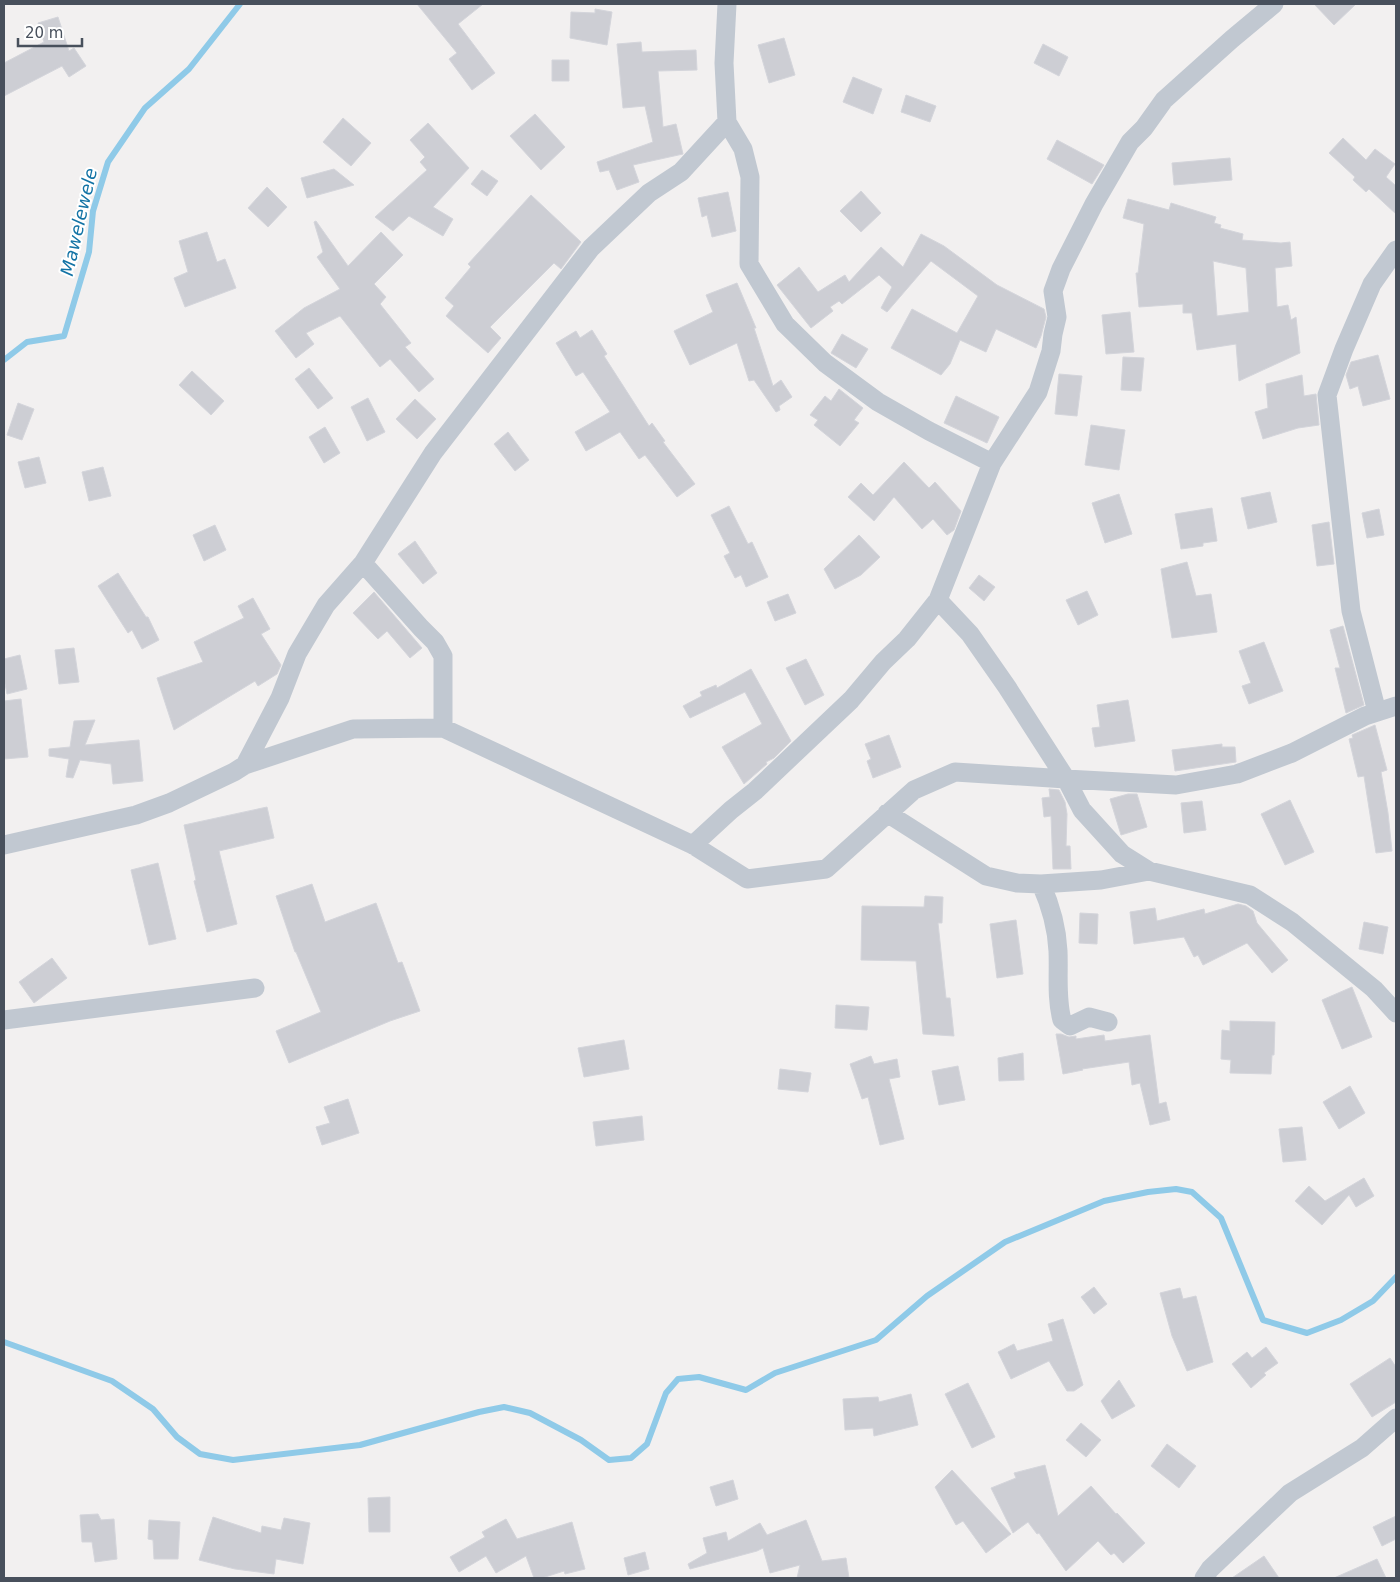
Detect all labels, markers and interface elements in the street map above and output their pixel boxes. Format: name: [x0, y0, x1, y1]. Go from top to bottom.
scale bar: [18, 15, 81, 47]
text: 20 m: [25, 24, 63, 42]
water label: Mawelewele: [56, 166, 101, 278]

